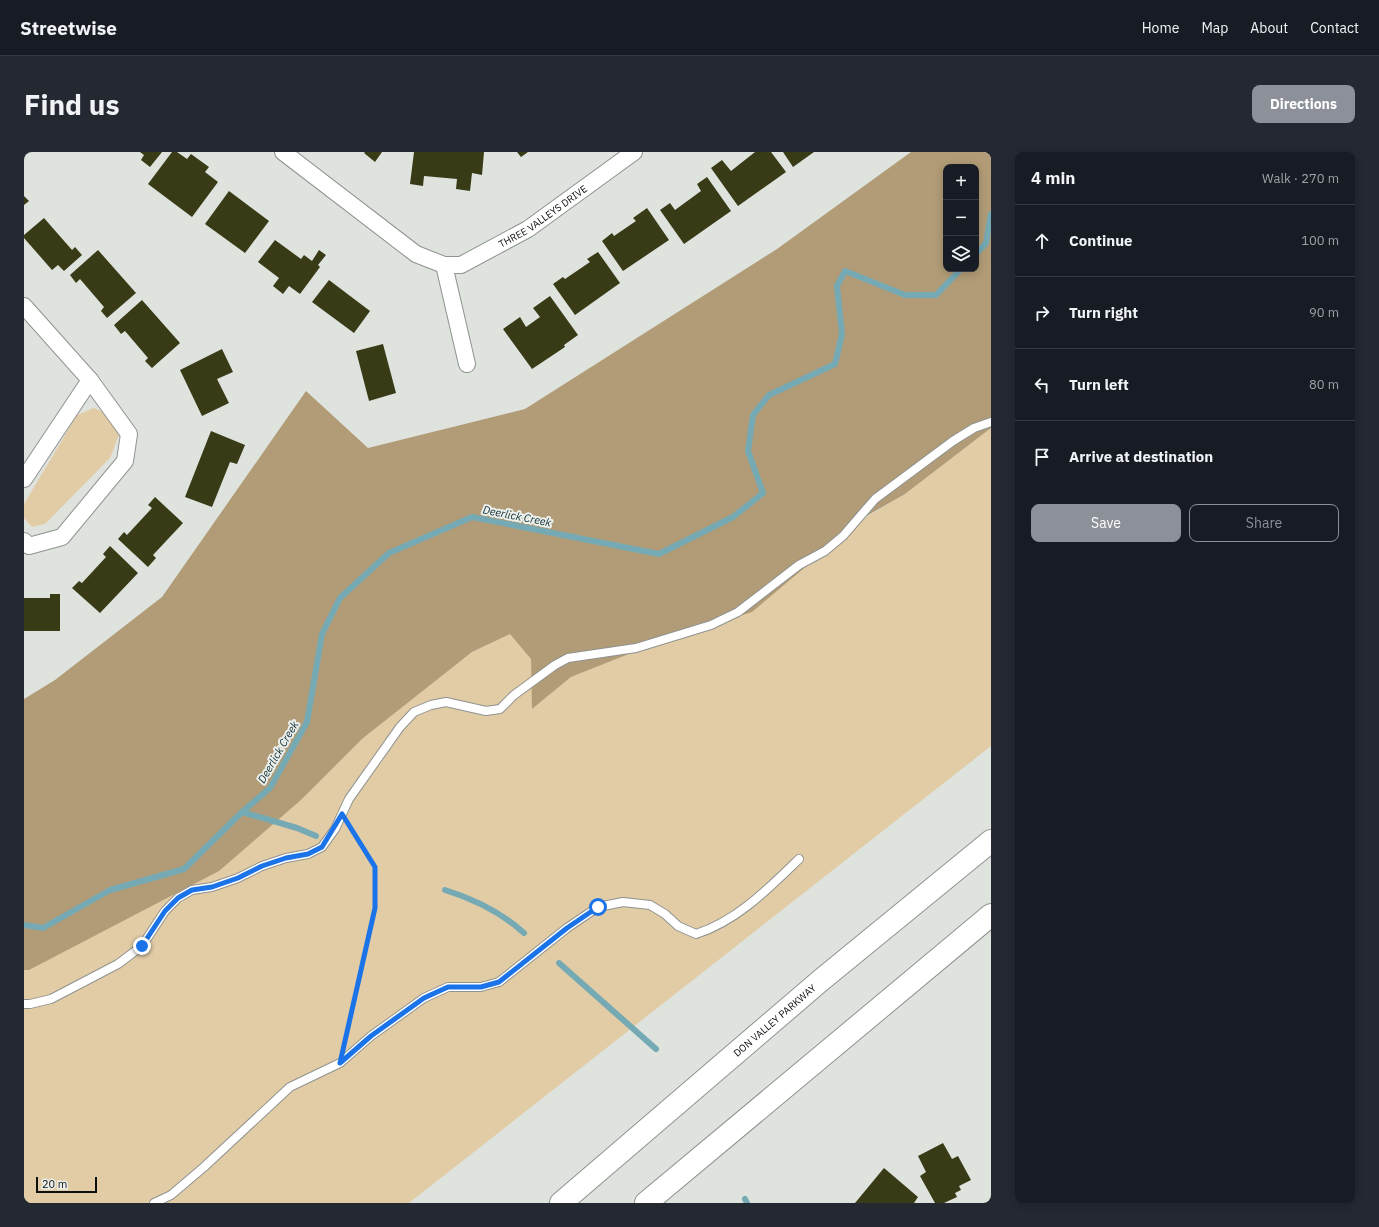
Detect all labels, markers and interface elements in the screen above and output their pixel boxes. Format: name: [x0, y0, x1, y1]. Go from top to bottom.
text: Streetwise: [20, 16, 117, 40]
text: Home: [1142, 19, 1179, 37]
text: Map: [1201, 19, 1228, 37]
text: About: [1250, 19, 1288, 37]
text: Contact: [1310, 19, 1359, 37]
button: Directions: [1252, 85, 1355, 123]
text: Find us: [24, 86, 120, 123]
map controls: [943, 164, 979, 272]
button: +: [943, 164, 979, 200]
text: 4 min: [1031, 167, 1075, 189]
text: Walk · 270 m: [1262, 170, 1339, 187]
street label: THREE VALLEYS DRIVE: [496, 182, 590, 251]
button: −: [943, 200, 979, 236]
icon: ahead: [1031, 230, 1053, 252]
text: Continue: [1069, 231, 1133, 250]
text: 100 m: [1301, 232, 1339, 249]
button: layers: [943, 236, 979, 272]
icon: right: [1031, 302, 1053, 324]
text: Turn right: [1069, 303, 1138, 322]
text: 90 m: [1309, 304, 1339, 321]
icon: left: [1031, 374, 1053, 396]
text: Turn left: [1069, 375, 1129, 394]
text: 80 m: [1309, 376, 1339, 393]
icon: arrive: [1031, 446, 1053, 468]
text: Arrive at destination: [1069, 447, 1213, 466]
water label: Deerlick Creek: [482, 503, 553, 530]
button: Save: [1031, 504, 1181, 542]
button: Share: [1189, 504, 1339, 542]
water label: Deerlick Creek: [255, 718, 302, 786]
route start: [589, 898, 607, 916]
route end: [133, 937, 151, 955]
street label: DON VALLEY PARKWAY: [731, 981, 819, 1060]
scale bar: [36, 1175, 97, 1194]
text: 20 m: [42, 1177, 67, 1191]

